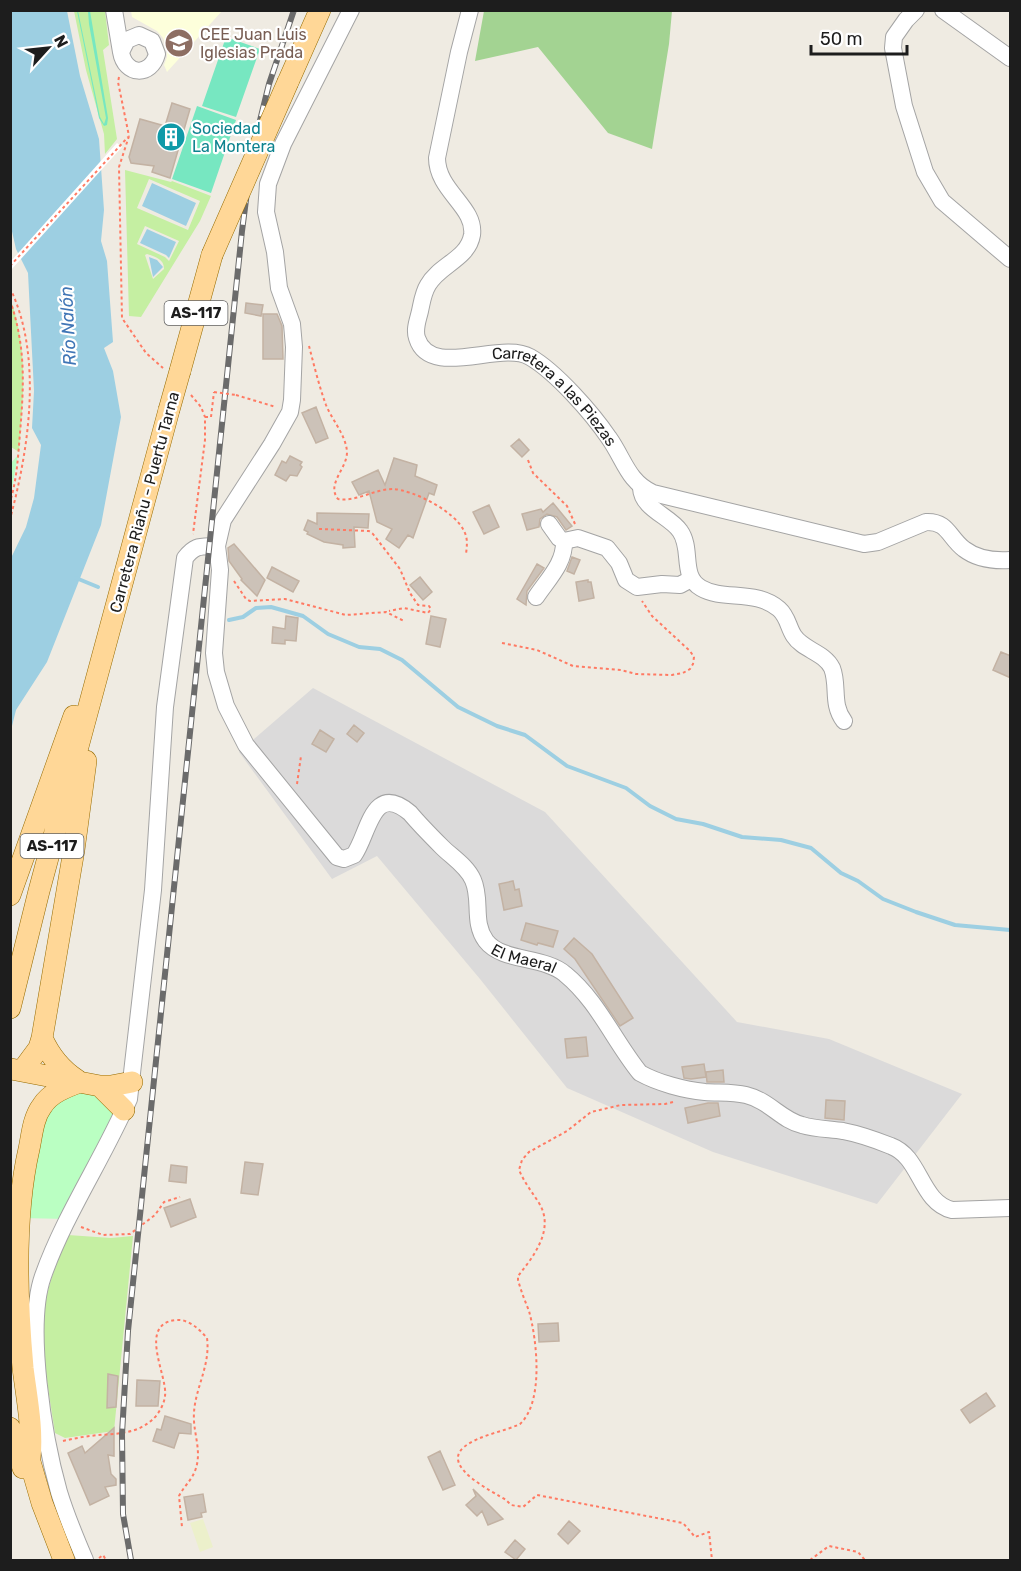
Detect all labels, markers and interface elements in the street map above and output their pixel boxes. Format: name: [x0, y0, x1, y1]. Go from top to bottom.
north arrow: [18, 18, 78, 78]
scale bar: [811, 18, 907, 56]
place label: CEE Juan Luis Iglesias Prada: [200, 25, 307, 62]
school or university icon: CEE Juan Luis Iglesias Prada: [163, 27, 195, 59]
text: 50 m: [820, 28, 863, 50]
text: N: [50, 32, 72, 51]
place label: Sociedad La Montera: [192, 119, 275, 156]
building icon: Sociedad La Montera: [155, 121, 187, 153]
water label: Río Nalón: [55, 286, 81, 366]
road number: AS-117: [164, 301, 228, 325]
street label: Carretera a las Piezas: [491, 343, 621, 450]
street label: Carretera Riañu - Puertu Tarna: [106, 390, 183, 615]
road number: AS-117: [20, 834, 84, 858]
street label: El Maeral: [488, 940, 560, 977]

